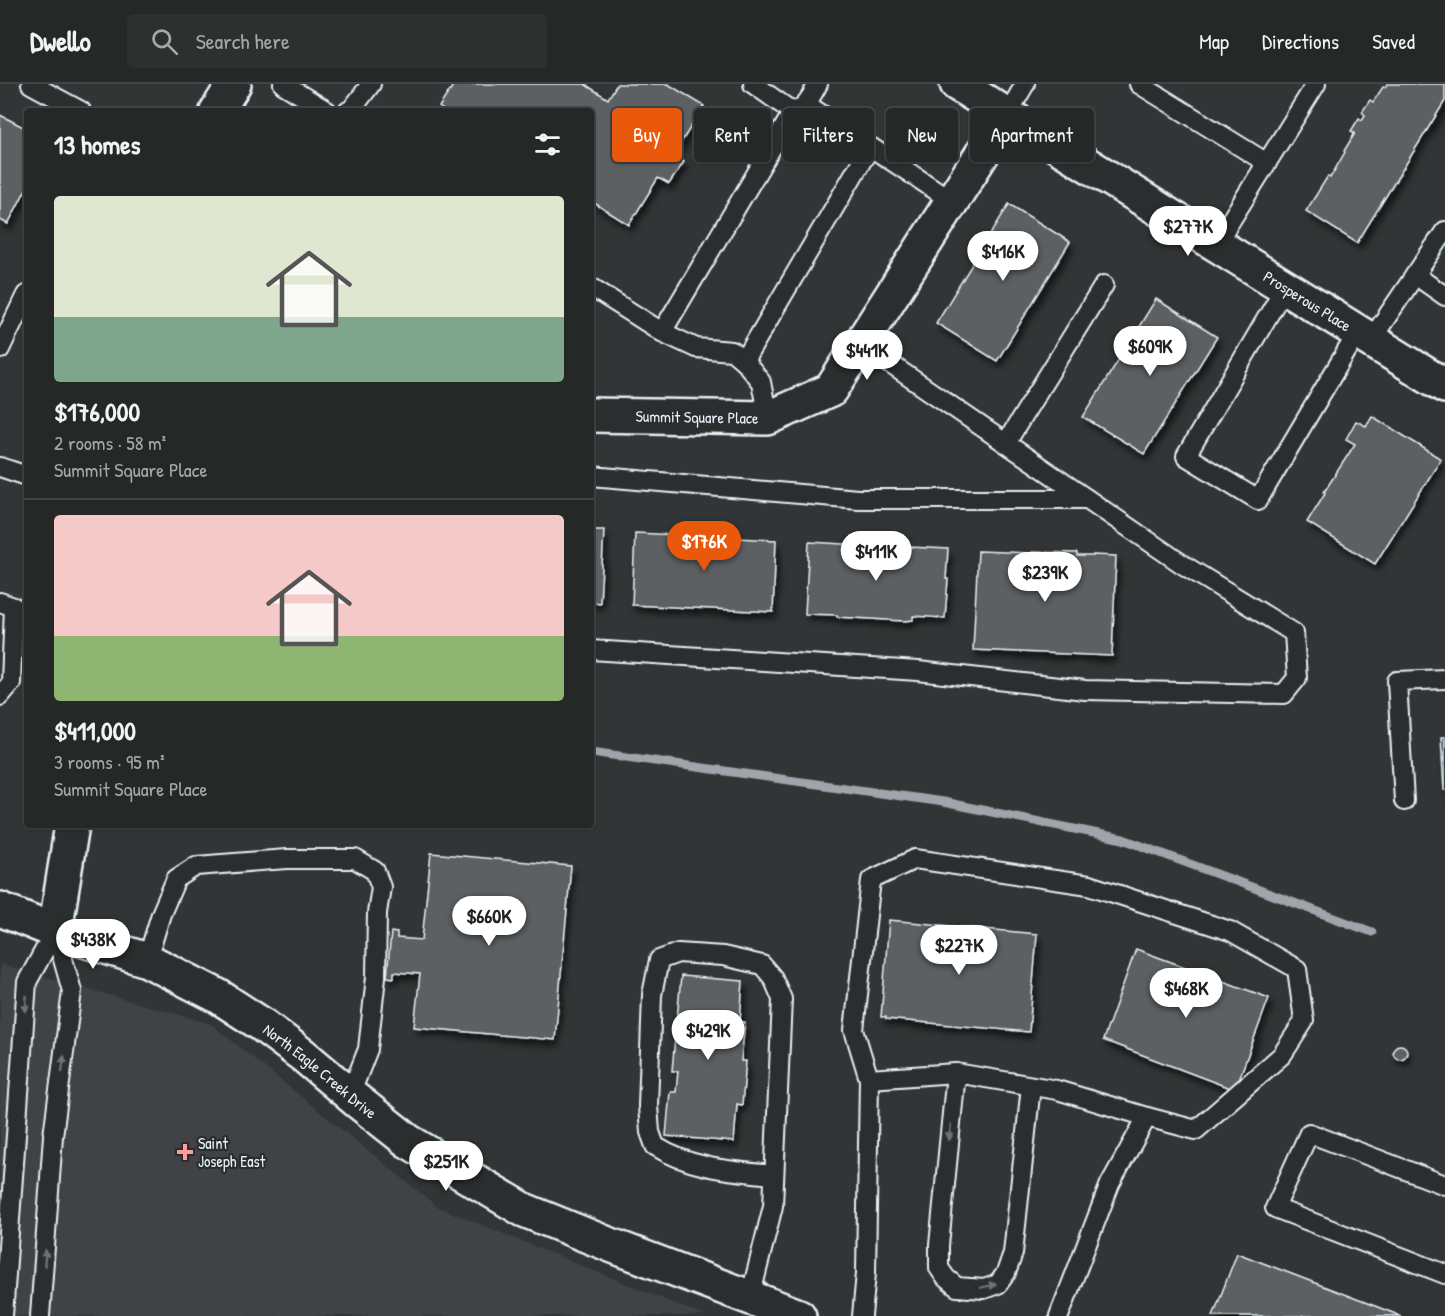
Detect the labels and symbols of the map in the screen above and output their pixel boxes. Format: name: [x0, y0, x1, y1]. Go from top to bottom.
pin: $277K: [1146, 206, 1230, 257]
pin: $416K: [961, 231, 1045, 282]
street label: Prosperous Place: [1259, 265, 1356, 337]
pin: $609K: [1108, 326, 1192, 377]
pin: $441K: [825, 330, 909, 381]
street label: Summit Square Place: [635, 405, 759, 429]
pin: $176K: [662, 521, 746, 572]
pin: $411K: [834, 531, 918, 582]
pin: $239K: [1003, 552, 1087, 603]
pin: $660K: [447, 896, 531, 947]
pin: $438K: [51, 919, 135, 970]
pin: $227K: [917, 925, 1001, 976]
pin: $468K: [1144, 968, 1228, 1019]
one-way arrow: [21, 994, 31, 1013]
pin: $429K: [666, 1010, 750, 1061]
street label: North Eagle Creek Drive: [259, 1018, 382, 1124]
one-way arrow: [58, 1054, 67, 1073]
one-way arrow: [945, 1122, 955, 1141]
place label: Saint Joseph East: [198, 1132, 266, 1172]
pin: $251K: [404, 1141, 488, 1192]
marker: Saint Joseph East: [176, 1143, 194, 1161]
one-way arrow: [40, 1248, 49, 1267]
one-way arrow: [979, 1281, 997, 1291]

